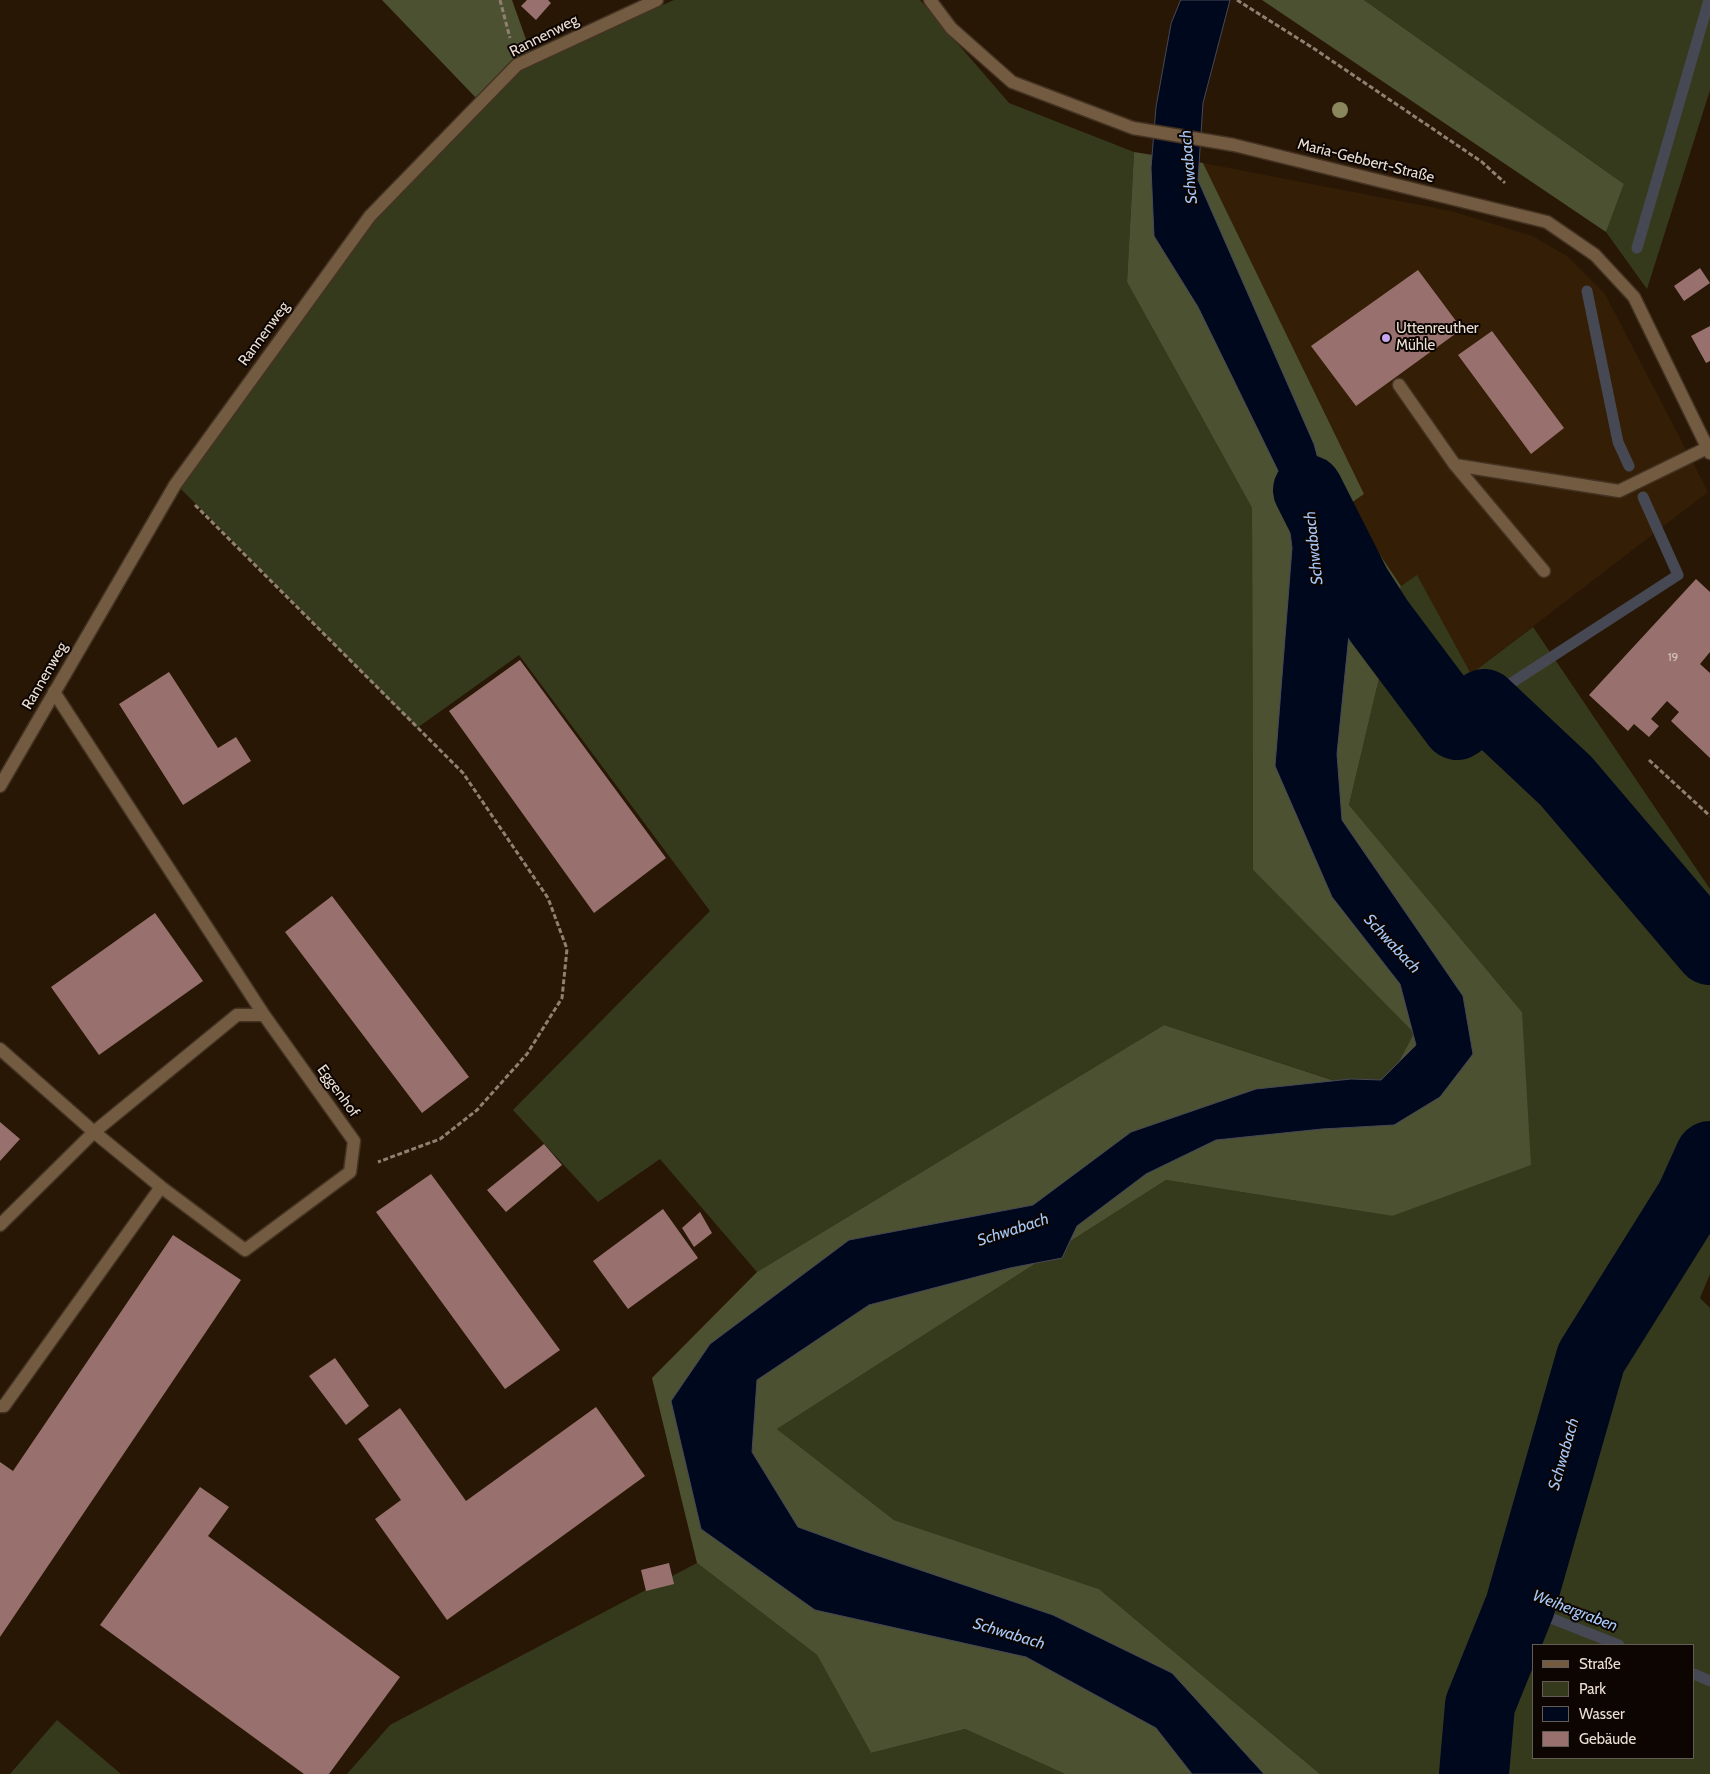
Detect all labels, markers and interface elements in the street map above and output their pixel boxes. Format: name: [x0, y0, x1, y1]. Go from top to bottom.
street label: Rannenweg: [507, 11, 581, 61]
water label: Schwabach: [1176, 129, 1202, 205]
street label: Maria-Gebbert-Straße: [1296, 135, 1436, 187]
street label: Rannenweg: [235, 298, 293, 370]
place label: Uttenreuther Mühle: [1396, 320, 1479, 355]
marker: Uttenreuther Mühle: [1380, 332, 1392, 344]
water label: Schwabach: [1301, 510, 1327, 586]
street label: Rannenweg: [18, 639, 72, 713]
house number: 19: [1668, 650, 1678, 664]
water label: Schwabach: [1360, 910, 1424, 978]
street label: Eggenhof: [313, 1061, 363, 1121]
water label: Schwabach: [975, 1209, 1051, 1251]
water label: Schwabach: [1545, 1416, 1583, 1492]
water label: Weihergraben: [1530, 1586, 1620, 1636]
water label: Schwabach: [971, 1614, 1047, 1654]
legend: [1532, 1644, 1695, 1759]
text: Straße: [1579, 1655, 1621, 1673]
text: Park: [1579, 1680, 1606, 1698]
text: Wasser: [1579, 1705, 1625, 1723]
text: Gebäude: [1579, 1730, 1636, 1748]

